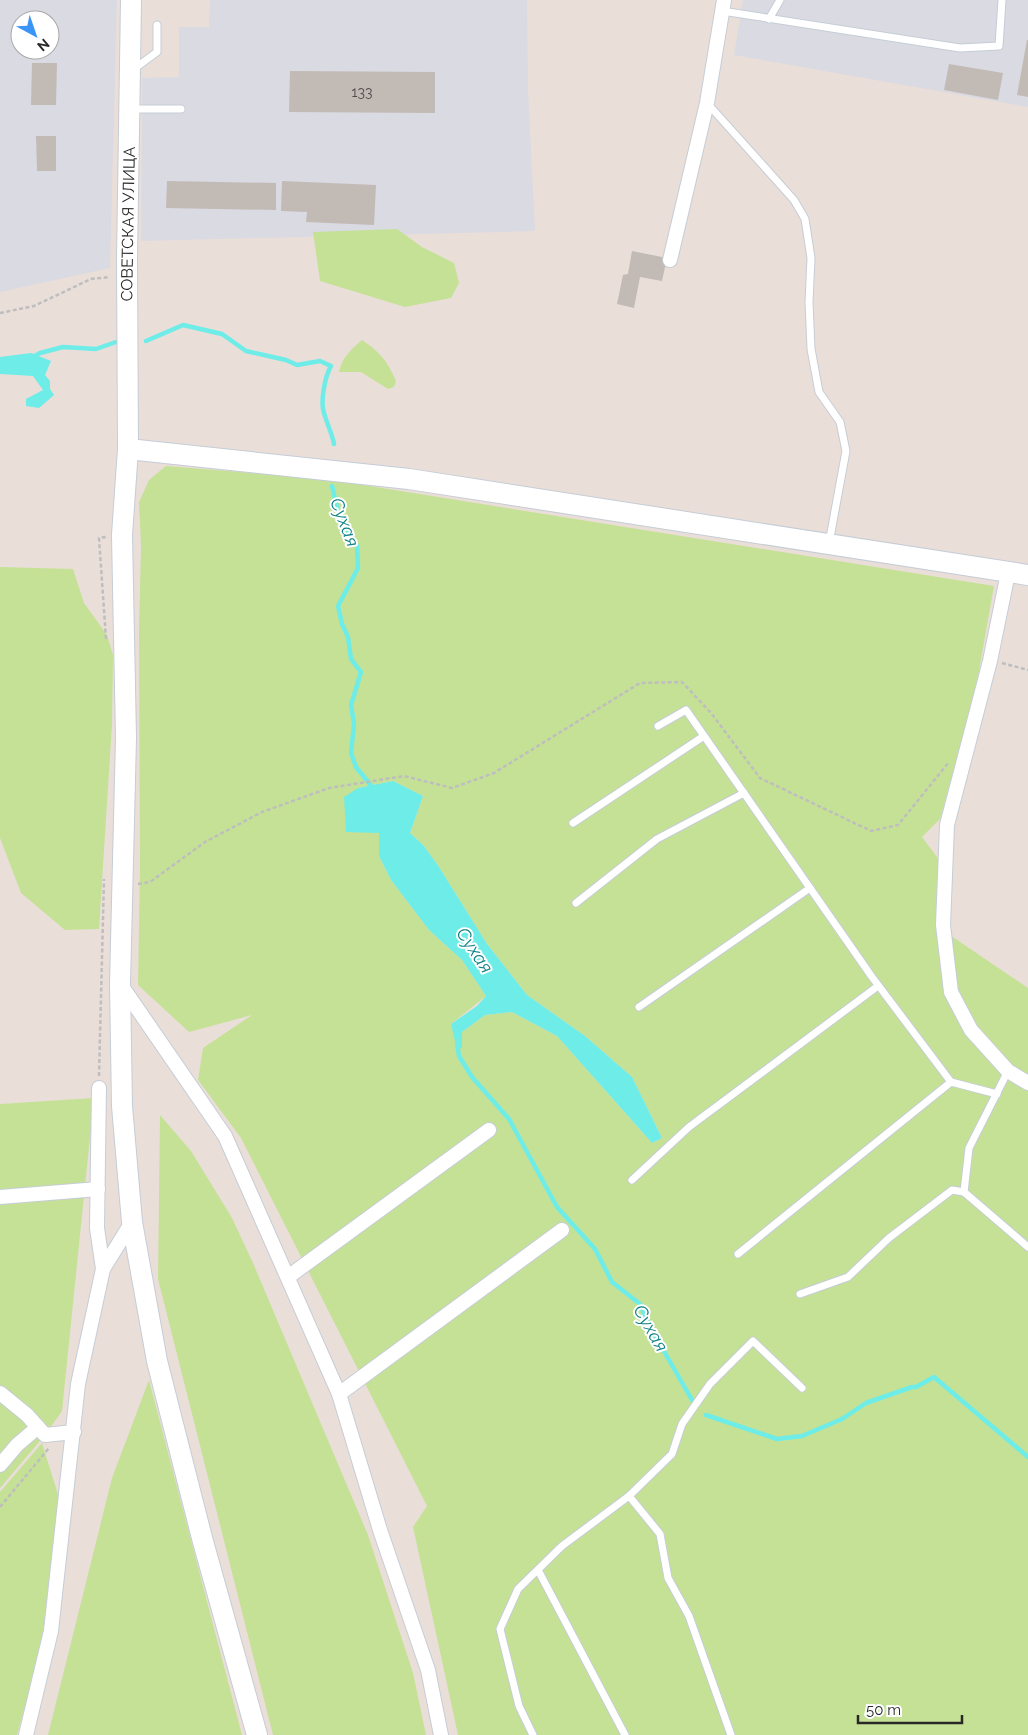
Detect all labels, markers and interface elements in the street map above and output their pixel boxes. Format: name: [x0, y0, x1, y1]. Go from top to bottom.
north arrow: [10, 10, 60, 60]
text: N: [34, 35, 53, 55]
house number: 133: [352, 84, 372, 100]
street label: СОВЕТСКАЯ УЛИЦА: [117, 146, 139, 302]
water label: Сухая: [326, 495, 364, 550]
water label: Сухая: [452, 923, 498, 977]
water label: Сухая: [629, 1301, 673, 1355]
scale bar: [858, 1692, 962, 1724]
text: 50 m: [866, 1701, 901, 1719]

